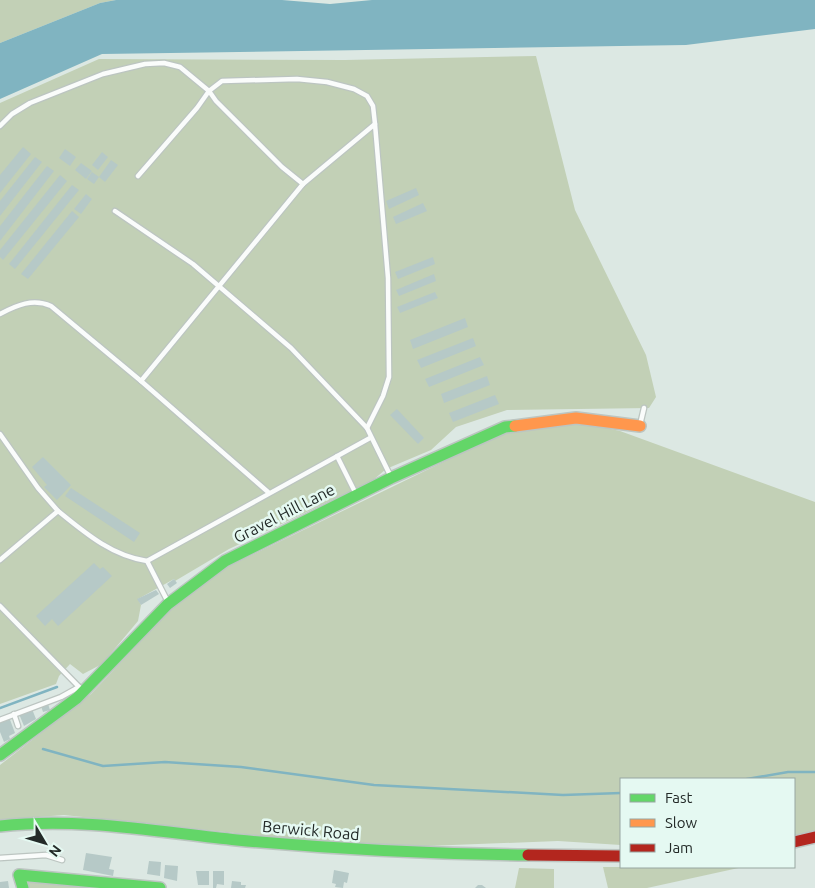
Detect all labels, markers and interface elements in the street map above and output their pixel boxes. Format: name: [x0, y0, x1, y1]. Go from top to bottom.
street label: Gravel Hill Lane: [231, 480, 337, 546]
legend: [620, 778, 795, 868]
text: Fast: [665, 789, 693, 806]
text: Slow: [665, 814, 698, 831]
street label: Berwick Road: [262, 817, 360, 843]
north arrow: [20, 818, 70, 868]
text: Jam: [665, 839, 693, 856]
text: N: [46, 842, 65, 860]

